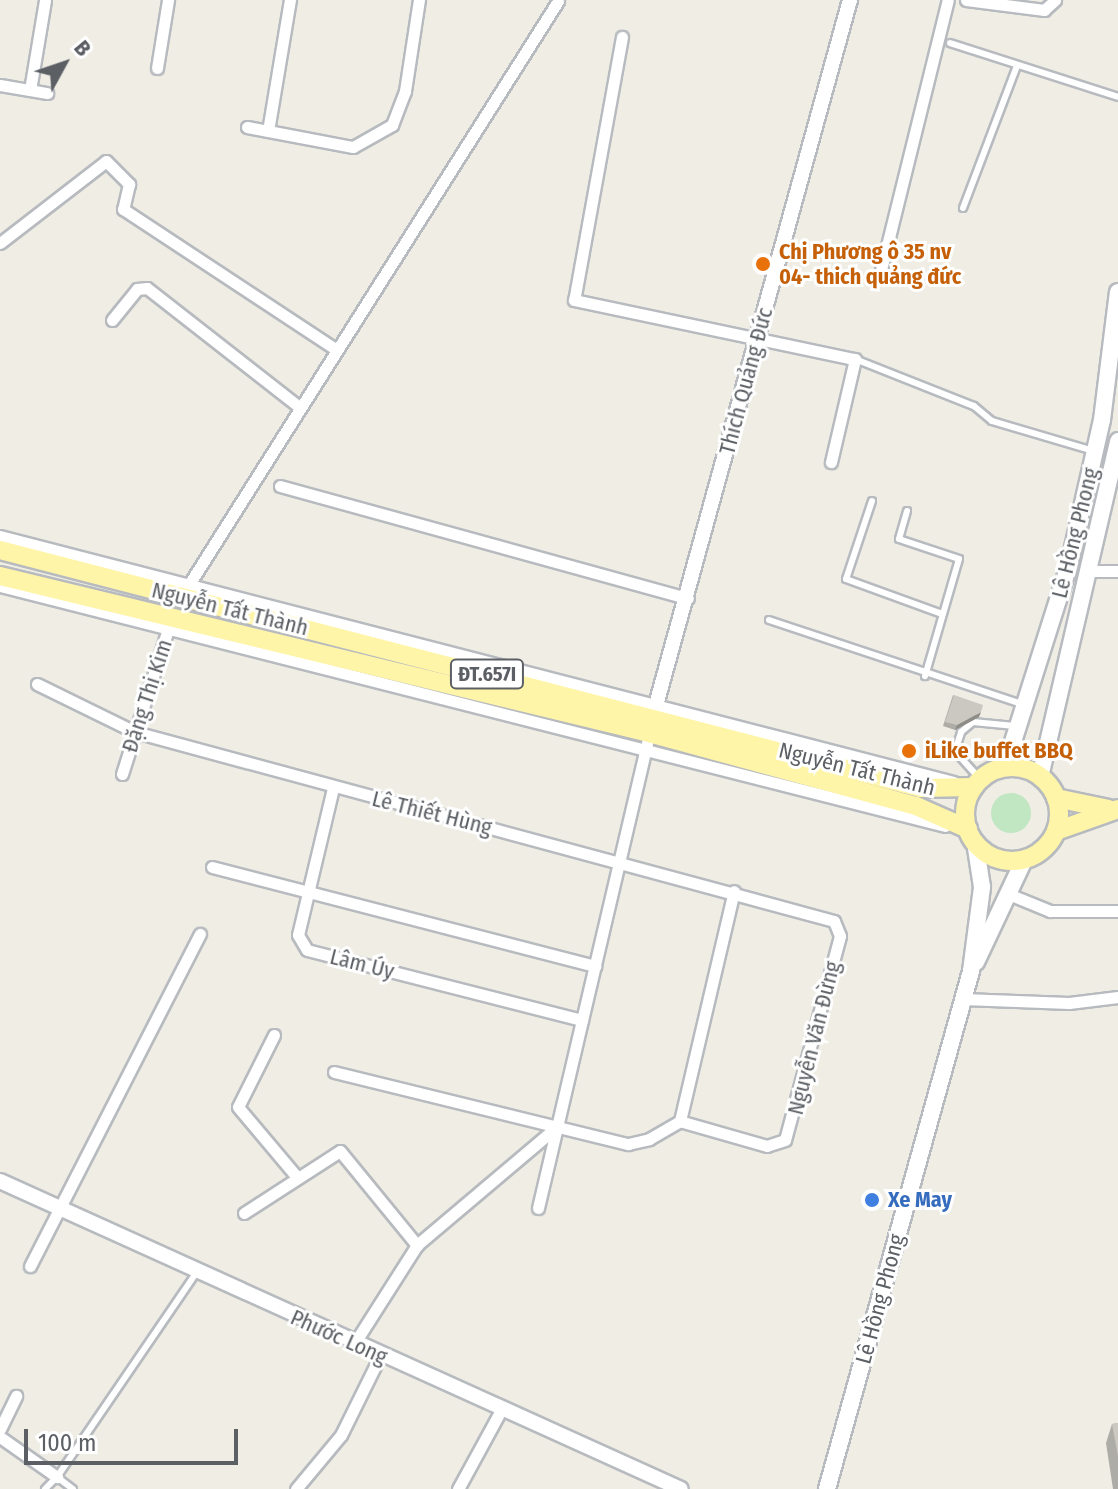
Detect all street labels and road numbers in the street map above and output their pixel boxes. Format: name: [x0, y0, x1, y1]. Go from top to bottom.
street label: Thích Quảng Đức: [714, 305, 778, 457]
street label: Lê Hồng Phong: [1046, 465, 1104, 601]
street label: Nguyễn Tất Thành: [149, 577, 311, 641]
street label: Đặng Thị Kim: [116, 636, 178, 756]
road number: ĐT.657I: [449, 658, 525, 690]
street label: Nguyễn Tất Thành: [776, 737, 938, 801]
street label: Lê Thiết Hùng: [369, 785, 495, 841]
street label: Lâm Úy: [327, 943, 397, 985]
street label: Nguyễn Văn Đừng: [782, 958, 846, 1118]
street label: Lê Hồng Phong: [850, 1231, 910, 1367]
street label: Phước Long: [286, 1304, 392, 1370]

